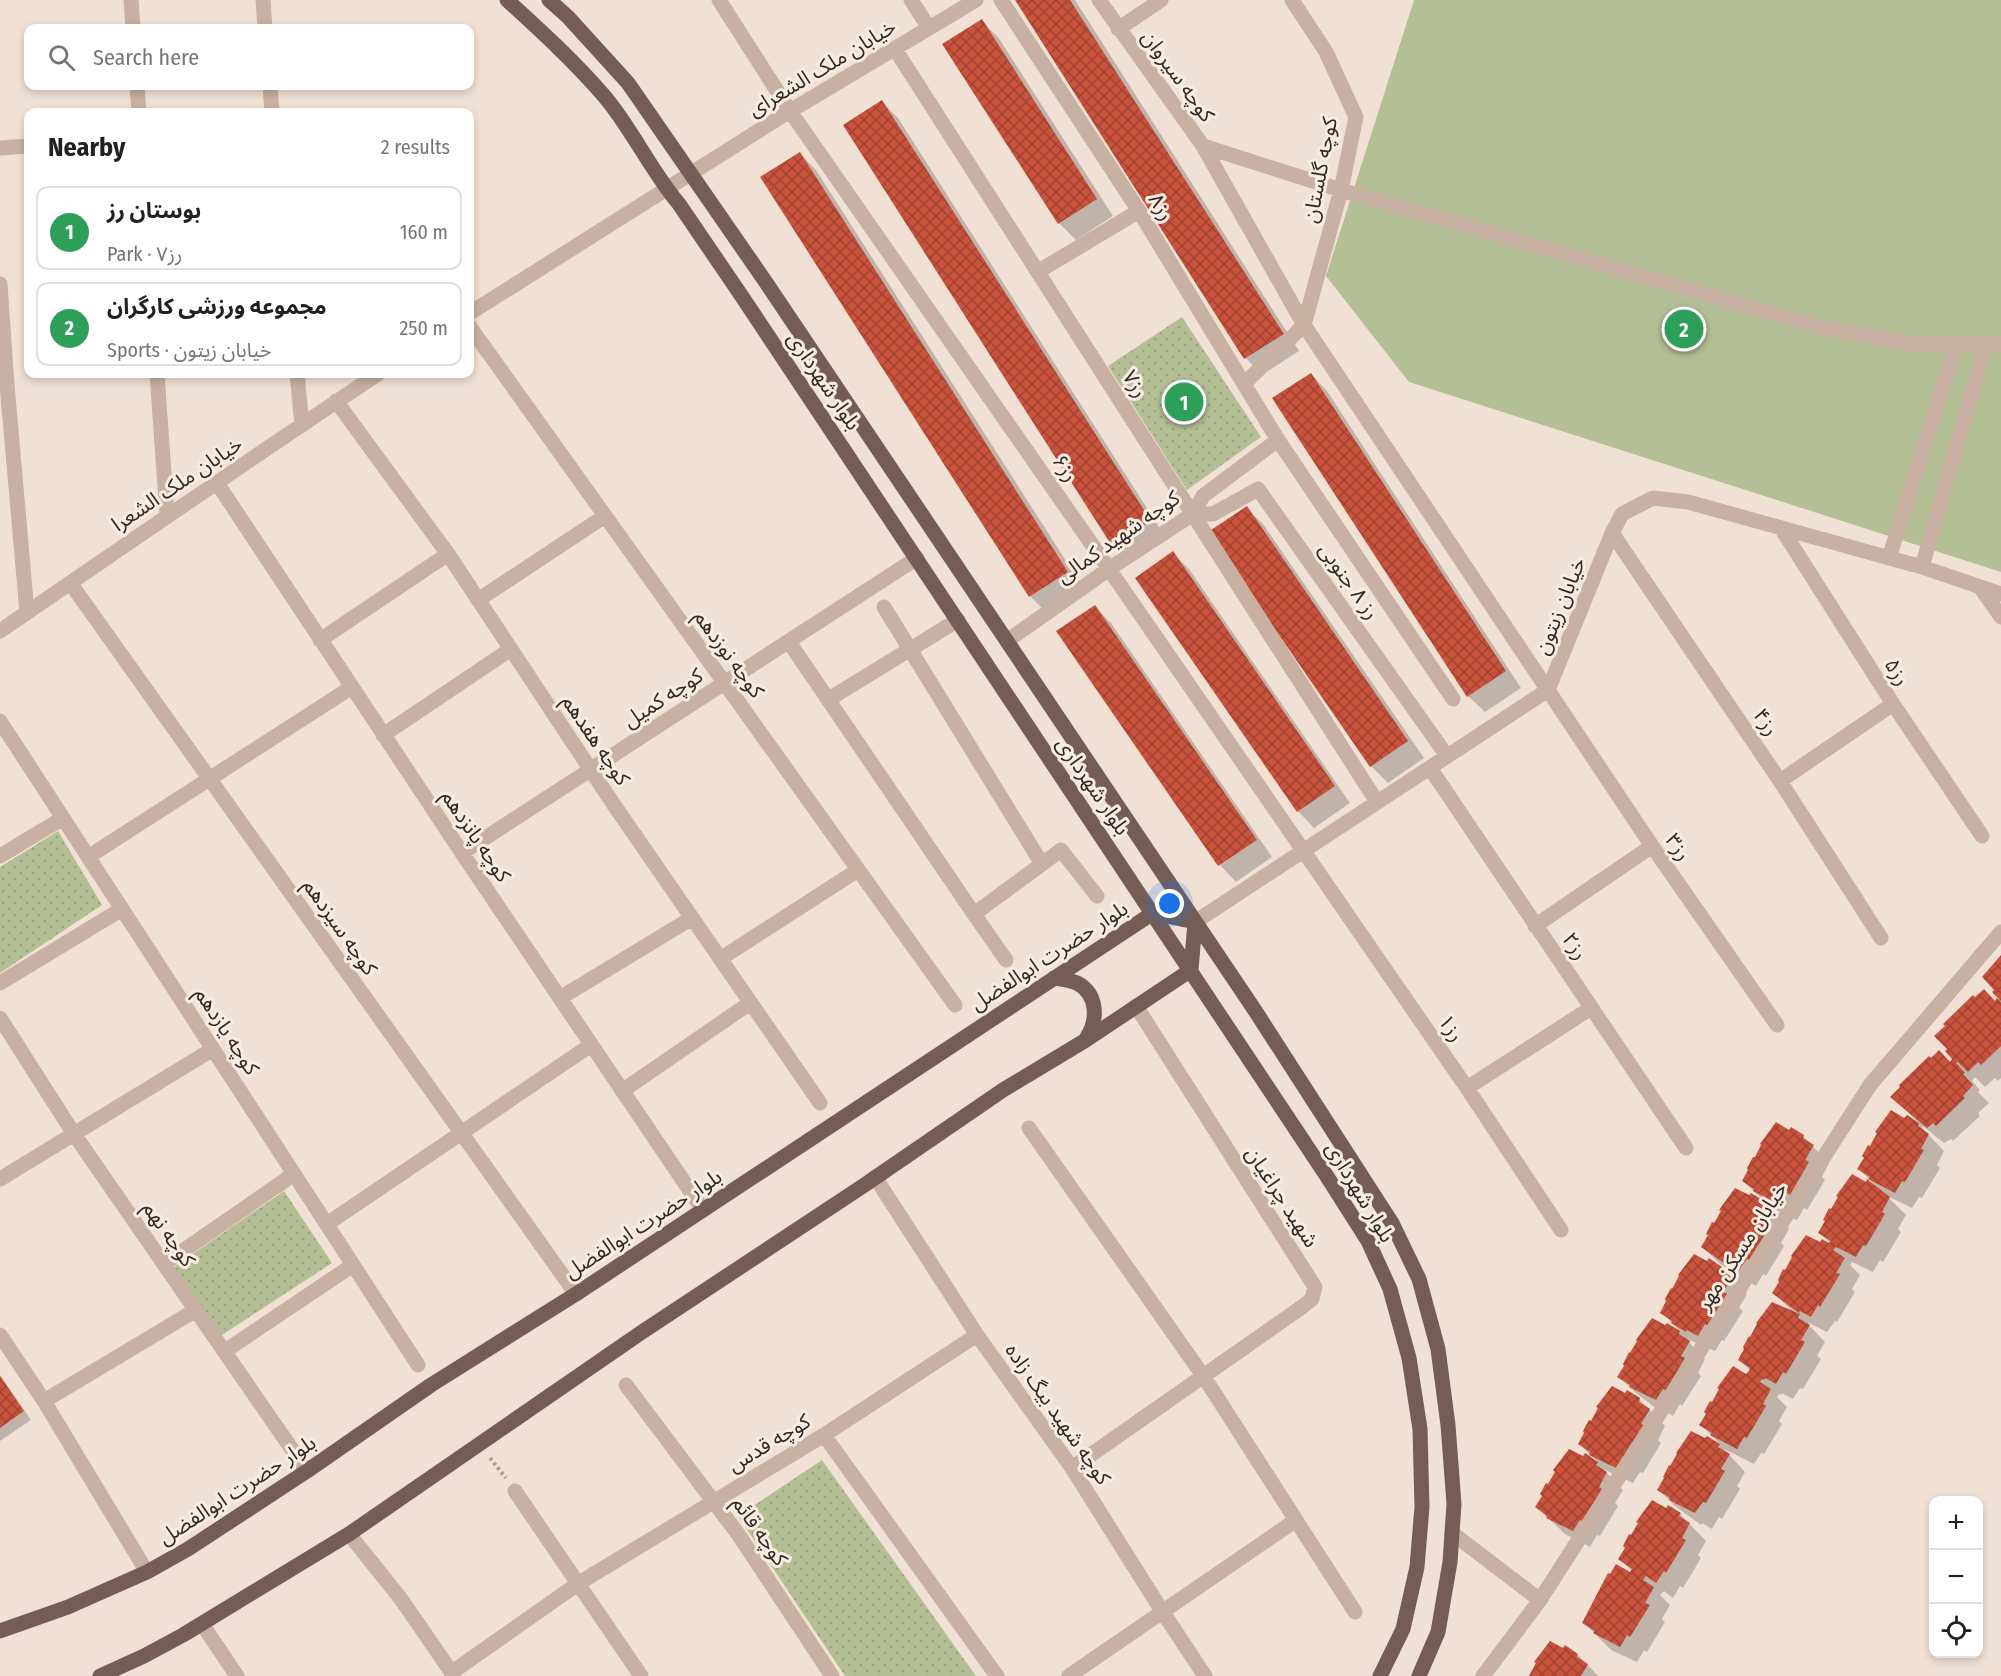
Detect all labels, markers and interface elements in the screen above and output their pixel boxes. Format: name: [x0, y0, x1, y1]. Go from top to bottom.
street label: خیابان ملک الشعرای: [743, 14, 901, 122]
search box: [24, 24, 474, 90]
street label: کوچه سیروان: [1136, 25, 1220, 127]
icon: search: [45, 41, 78, 74]
text: Search here: [93, 44, 199, 71]
street label: کوچه گلستان: [1297, 115, 1343, 225]
text: Nearby: [48, 132, 125, 163]
text: 2 results: [381, 135, 450, 159]
street label: رز۸: [1143, 188, 1179, 226]
text: بوستان رز: [107, 197, 201, 224]
text: 1: [65, 220, 74, 244]
text: 160 m: [400, 220, 448, 244]
text: Park · رز۷: [107, 242, 182, 266]
text: مجموعه ورزشی کارگران: [107, 293, 327, 320]
pin: 2: [1664, 306, 1704, 352]
text: 2: [65, 316, 74, 340]
text: 250 m: [400, 316, 448, 340]
street label: بلوار شهرداری: [782, 327, 866, 435]
text: Sports · خیابان زیتون: [107, 338, 272, 362]
street label: رز۷: [1117, 365, 1153, 403]
pin: 1: [1164, 380, 1204, 424]
street label: خیابان ملک الشعرا: [107, 431, 247, 537]
street label: رز۶: [1046, 449, 1084, 487]
street label: کوچه شهید کمالی: [1051, 485, 1185, 589]
street label: رز ۸ جنوبی: [1313, 538, 1385, 624]
street label: خیابان زیتون: [1529, 553, 1591, 659]
street label: کوچه نوزدهم: [687, 605, 770, 705]
street label: رز۵: [1879, 653, 1915, 691]
street label: کوچه کمیل: [618, 662, 708, 733]
street label: کوچه هفدهم: [555, 690, 636, 792]
street label: رز۴: [1748, 703, 1784, 741]
street label: بلوار شهرداری: [1051, 732, 1135, 840]
street label: کوچه پانزدهم: [434, 785, 517, 888]
street label: رز۳: [1659, 828, 1697, 866]
street label: کوچه سیزدهم: [296, 874, 383, 982]
your location: [1155, 889, 1184, 918]
street label: بلوار حضرت ابوالفضل: [965, 895, 1133, 1017]
street label: رز۲: [1557, 927, 1593, 965]
street label: کوچه یازدهم: [187, 982, 265, 1081]
street label: رز۱: [1432, 1009, 1470, 1047]
street label: بلوار شهرداری: [1320, 1137, 1400, 1247]
street label: شهید چراغیان: [1240, 1142, 1324, 1252]
street label: بلوار حضرت ابوالفضل: [559, 1163, 727, 1285]
street label: خیابان مسکن مهر: [1690, 1177, 1793, 1316]
street label: کوچه نهم: [135, 1196, 201, 1273]
street label: کوچه شهید بیگ زاده: [999, 1338, 1117, 1490]
street label: کوچه قدس: [723, 1408, 815, 1478]
street label: بلوار حضرت ابوالفضل: [153, 1429, 321, 1551]
street label: کوچه قائم: [725, 1491, 794, 1572]
map controls: [1929, 1496, 1983, 1658]
button: +: [1929, 1496, 1983, 1550]
button: −: [1929, 1550, 1983, 1604]
button: locate: [1929, 1604, 1983, 1658]

